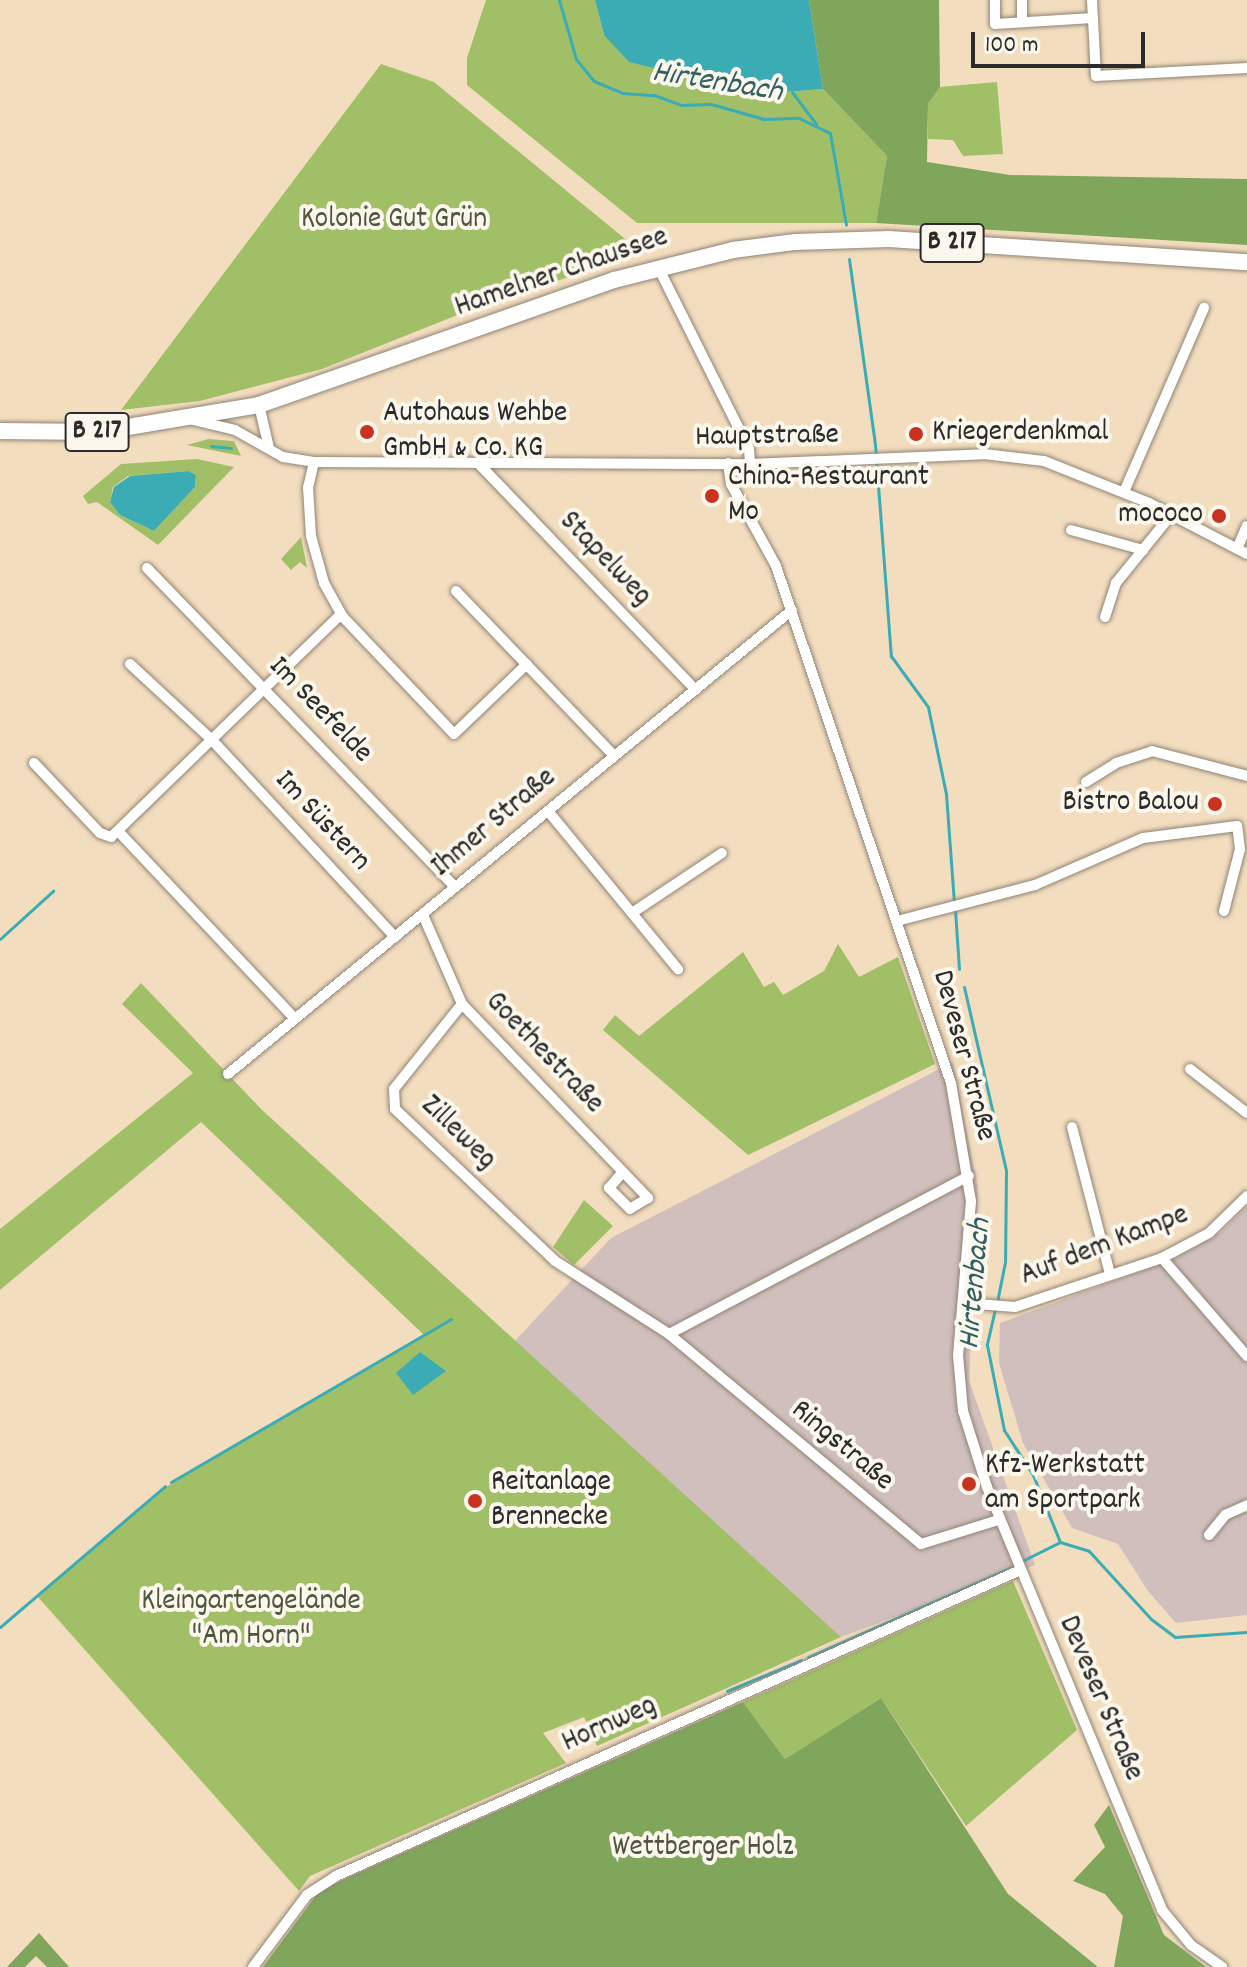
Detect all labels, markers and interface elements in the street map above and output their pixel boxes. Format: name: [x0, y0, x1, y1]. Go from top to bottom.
scale bar: [975, 16, 1149, 66]
text: 100 m: [985, 29, 1038, 63]
water label: Hirtenbach: [649, 55, 785, 113]
park label: Kolonie Gut Grün: [301, 203, 487, 239]
road number: B 217: [918, 219, 986, 267]
street label: Hamelner Chaussee: [451, 221, 673, 327]
place label: Autohaus Wehbe GmbH & Co. KG: [383, 397, 567, 468]
road number: B 217: [63, 408, 131, 456]
place label: Kriegerdenkmal: [932, 416, 1108, 452]
street label: Hauptstraße: [695, 419, 839, 457]
marker: Autohaus Wehbe GmbH & Co. KG: [358, 423, 376, 441]
marker: Kriegerdenkmal: [907, 425, 925, 443]
place label: China-Restaurant Mo: [728, 461, 929, 532]
marker: China-Restaurant Mo: [703, 487, 721, 505]
place label: mococo: [1118, 498, 1203, 534]
street label: Stapelweg: [550, 505, 658, 615]
marker: mococo: [1210, 507, 1228, 525]
street label: Im Seefelde: [259, 650, 379, 772]
street label: Ihmer Straße: [425, 761, 565, 887]
street label: Im Süstern: [265, 764, 377, 880]
place label: Bistro Balou: [1063, 786, 1199, 822]
marker: Bistro Balou: [1206, 795, 1224, 813]
street label: Deveser Straße: [922, 967, 1002, 1145]
street label: Goethestraße: [476, 985, 610, 1123]
street label: Zilleweg: [411, 1089, 503, 1179]
street label: Auf dem Kampe: [1016, 1198, 1194, 1296]
water label: Hirtenbach: [952, 1217, 1002, 1351]
street label: Ringstraße: [782, 1394, 900, 1500]
place label: Kfz-Werkstatt am Sportpark: [985, 1449, 1145, 1520]
place label: Reitanlage Brennecke: [491, 1466, 611, 1536]
marker: Kfz-Werkstatt am Sportpark: [960, 1475, 978, 1493]
marker: Reitanlage Brennecke: [466, 1492, 484, 1510]
park label: Kleingartengelände "Am Horn": [141, 1585, 361, 1656]
street label: Deveser Straße: [1048, 1611, 1150, 1787]
street label: Hornweg: [557, 1689, 663, 1763]
park label: Wettberger Holz: [612, 1831, 794, 1867]

